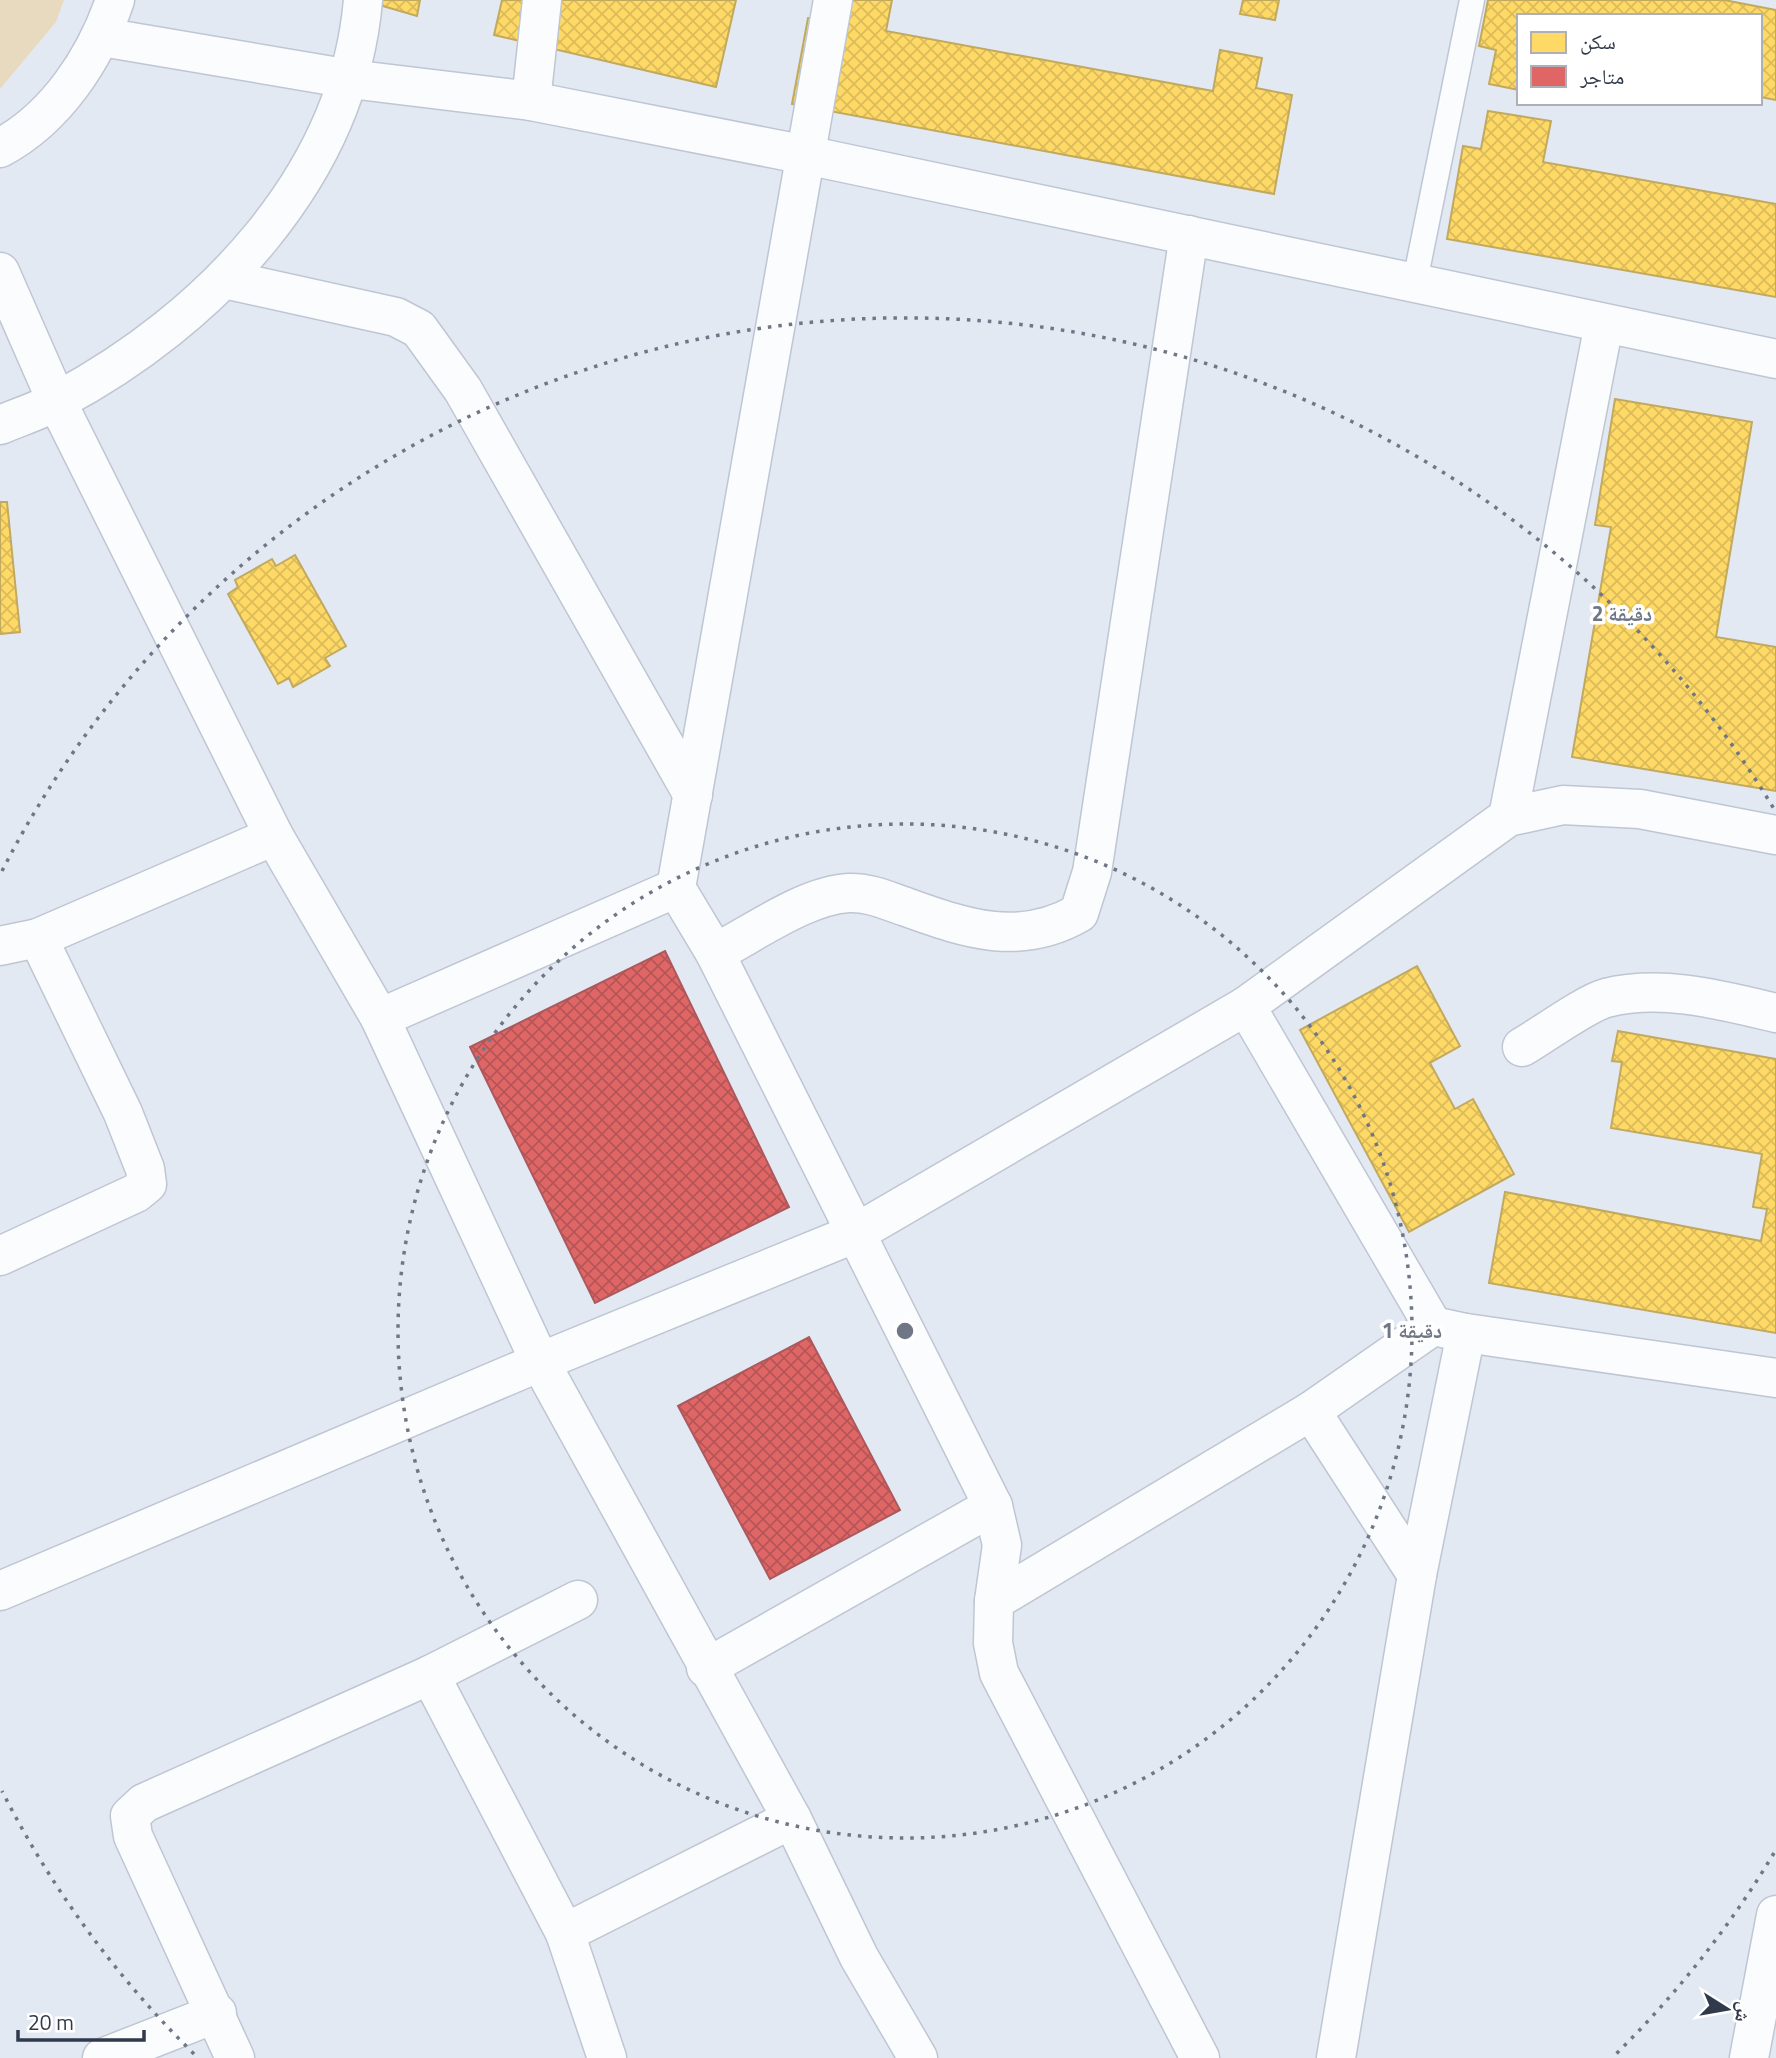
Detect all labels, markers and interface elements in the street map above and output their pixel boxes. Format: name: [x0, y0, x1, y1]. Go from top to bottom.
legend: [1517, 14, 1762, 105]
text: سكن: [1580, 25, 1616, 57]
text: متاجر: [1579, 60, 1624, 92]
text: 2 دقيقة: [1592, 597, 1652, 629]
text: 1 دقيقة: [1382, 1314, 1442, 1346]
centre of rings: [893, 1319, 917, 1343]
north arrow: [1692, 1974, 1762, 2044]
scale bar: [18, 1998, 144, 2042]
text: ش: [1728, 2000, 1760, 2025]
text: 20 m: [28, 2006, 74, 2038]

